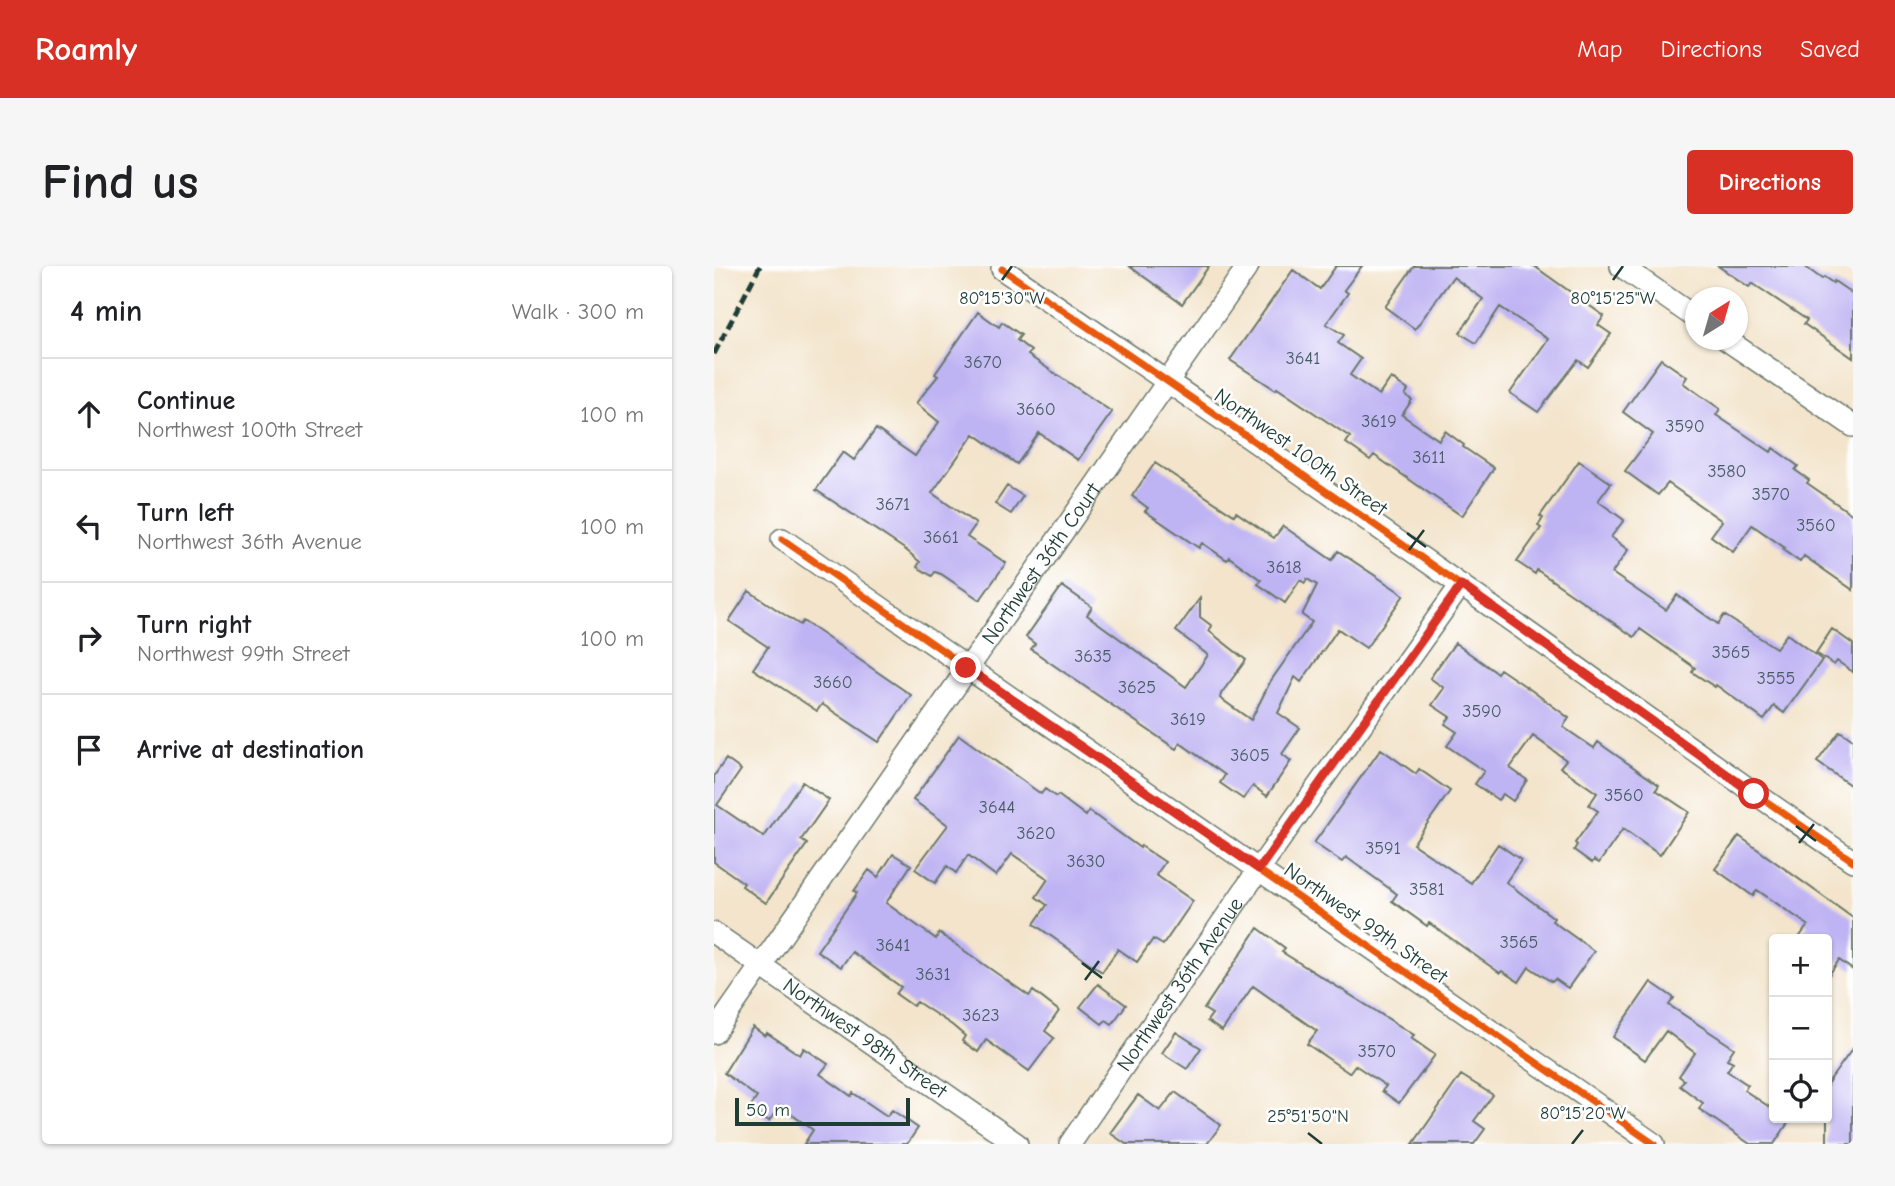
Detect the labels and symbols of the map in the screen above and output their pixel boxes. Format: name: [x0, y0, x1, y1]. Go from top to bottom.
north arrow: [1685, 287, 1748, 350]
text: 80°15'30"W: [959, 288, 1045, 309]
text: 80°15'25"W: [1571, 288, 1656, 309]
house number: 3641: [1286, 348, 1320, 369]
house number: 3670: [964, 352, 1002, 373]
street label: Northwest 100th Street: [1210, 383, 1393, 521]
house number: 3660: [1016, 399, 1056, 420]
house number: 3619: [1361, 411, 1397, 432]
house number: 3590: [1665, 416, 1705, 437]
house number: 3611: [1412, 447, 1446, 468]
house number: 3580: [1707, 461, 1747, 482]
street label: Northwest 36th Court: [977, 478, 1106, 649]
house number: 3570: [1752, 484, 1790, 505]
house number: 3671: [876, 494, 910, 515]
house number: 3560: [1796, 515, 1836, 536]
house number: 3661: [923, 527, 959, 548]
house number: 3618: [1266, 557, 1302, 578]
house number: 3565: [1712, 642, 1750, 663]
house number: 3635: [1074, 646, 1112, 667]
route end: [950, 652, 981, 683]
house number: 3555: [1757, 668, 1795, 689]
house number: 3660: [813, 672, 853, 693]
house number: 3625: [1118, 677, 1156, 698]
house number: 3590: [1462, 701, 1502, 722]
house number: 3619: [1170, 709, 1206, 730]
house number: 3605: [1230, 745, 1270, 766]
route start: [1738, 778, 1769, 809]
house number: 3560: [1604, 785, 1644, 806]
house number: 3644: [979, 797, 1015, 818]
house number: 3620: [1016, 823, 1056, 844]
house number: 3591: [1365, 838, 1401, 859]
house number: 3630: [1067, 851, 1105, 872]
street label: Northwest 99th Street: [1280, 857, 1453, 989]
house number: 3581: [1409, 879, 1445, 900]
street label: Northwest 36th Avenue: [1112, 893, 1248, 1076]
house number: 3565: [1500, 932, 1538, 953]
house number: 3641: [876, 935, 910, 956]
house number: 3631: [915, 964, 951, 985]
street label: Northwest 98th Street: [779, 973, 952, 1104]
house number: 3623: [962, 1005, 1000, 1026]
house number: 3570: [1358, 1041, 1396, 1062]
scale bar: [735, 1095, 910, 1127]
text: 80°15'20"W: [1540, 1103, 1626, 1124]
text: 25°51'50"N: [1267, 1106, 1349, 1127]

